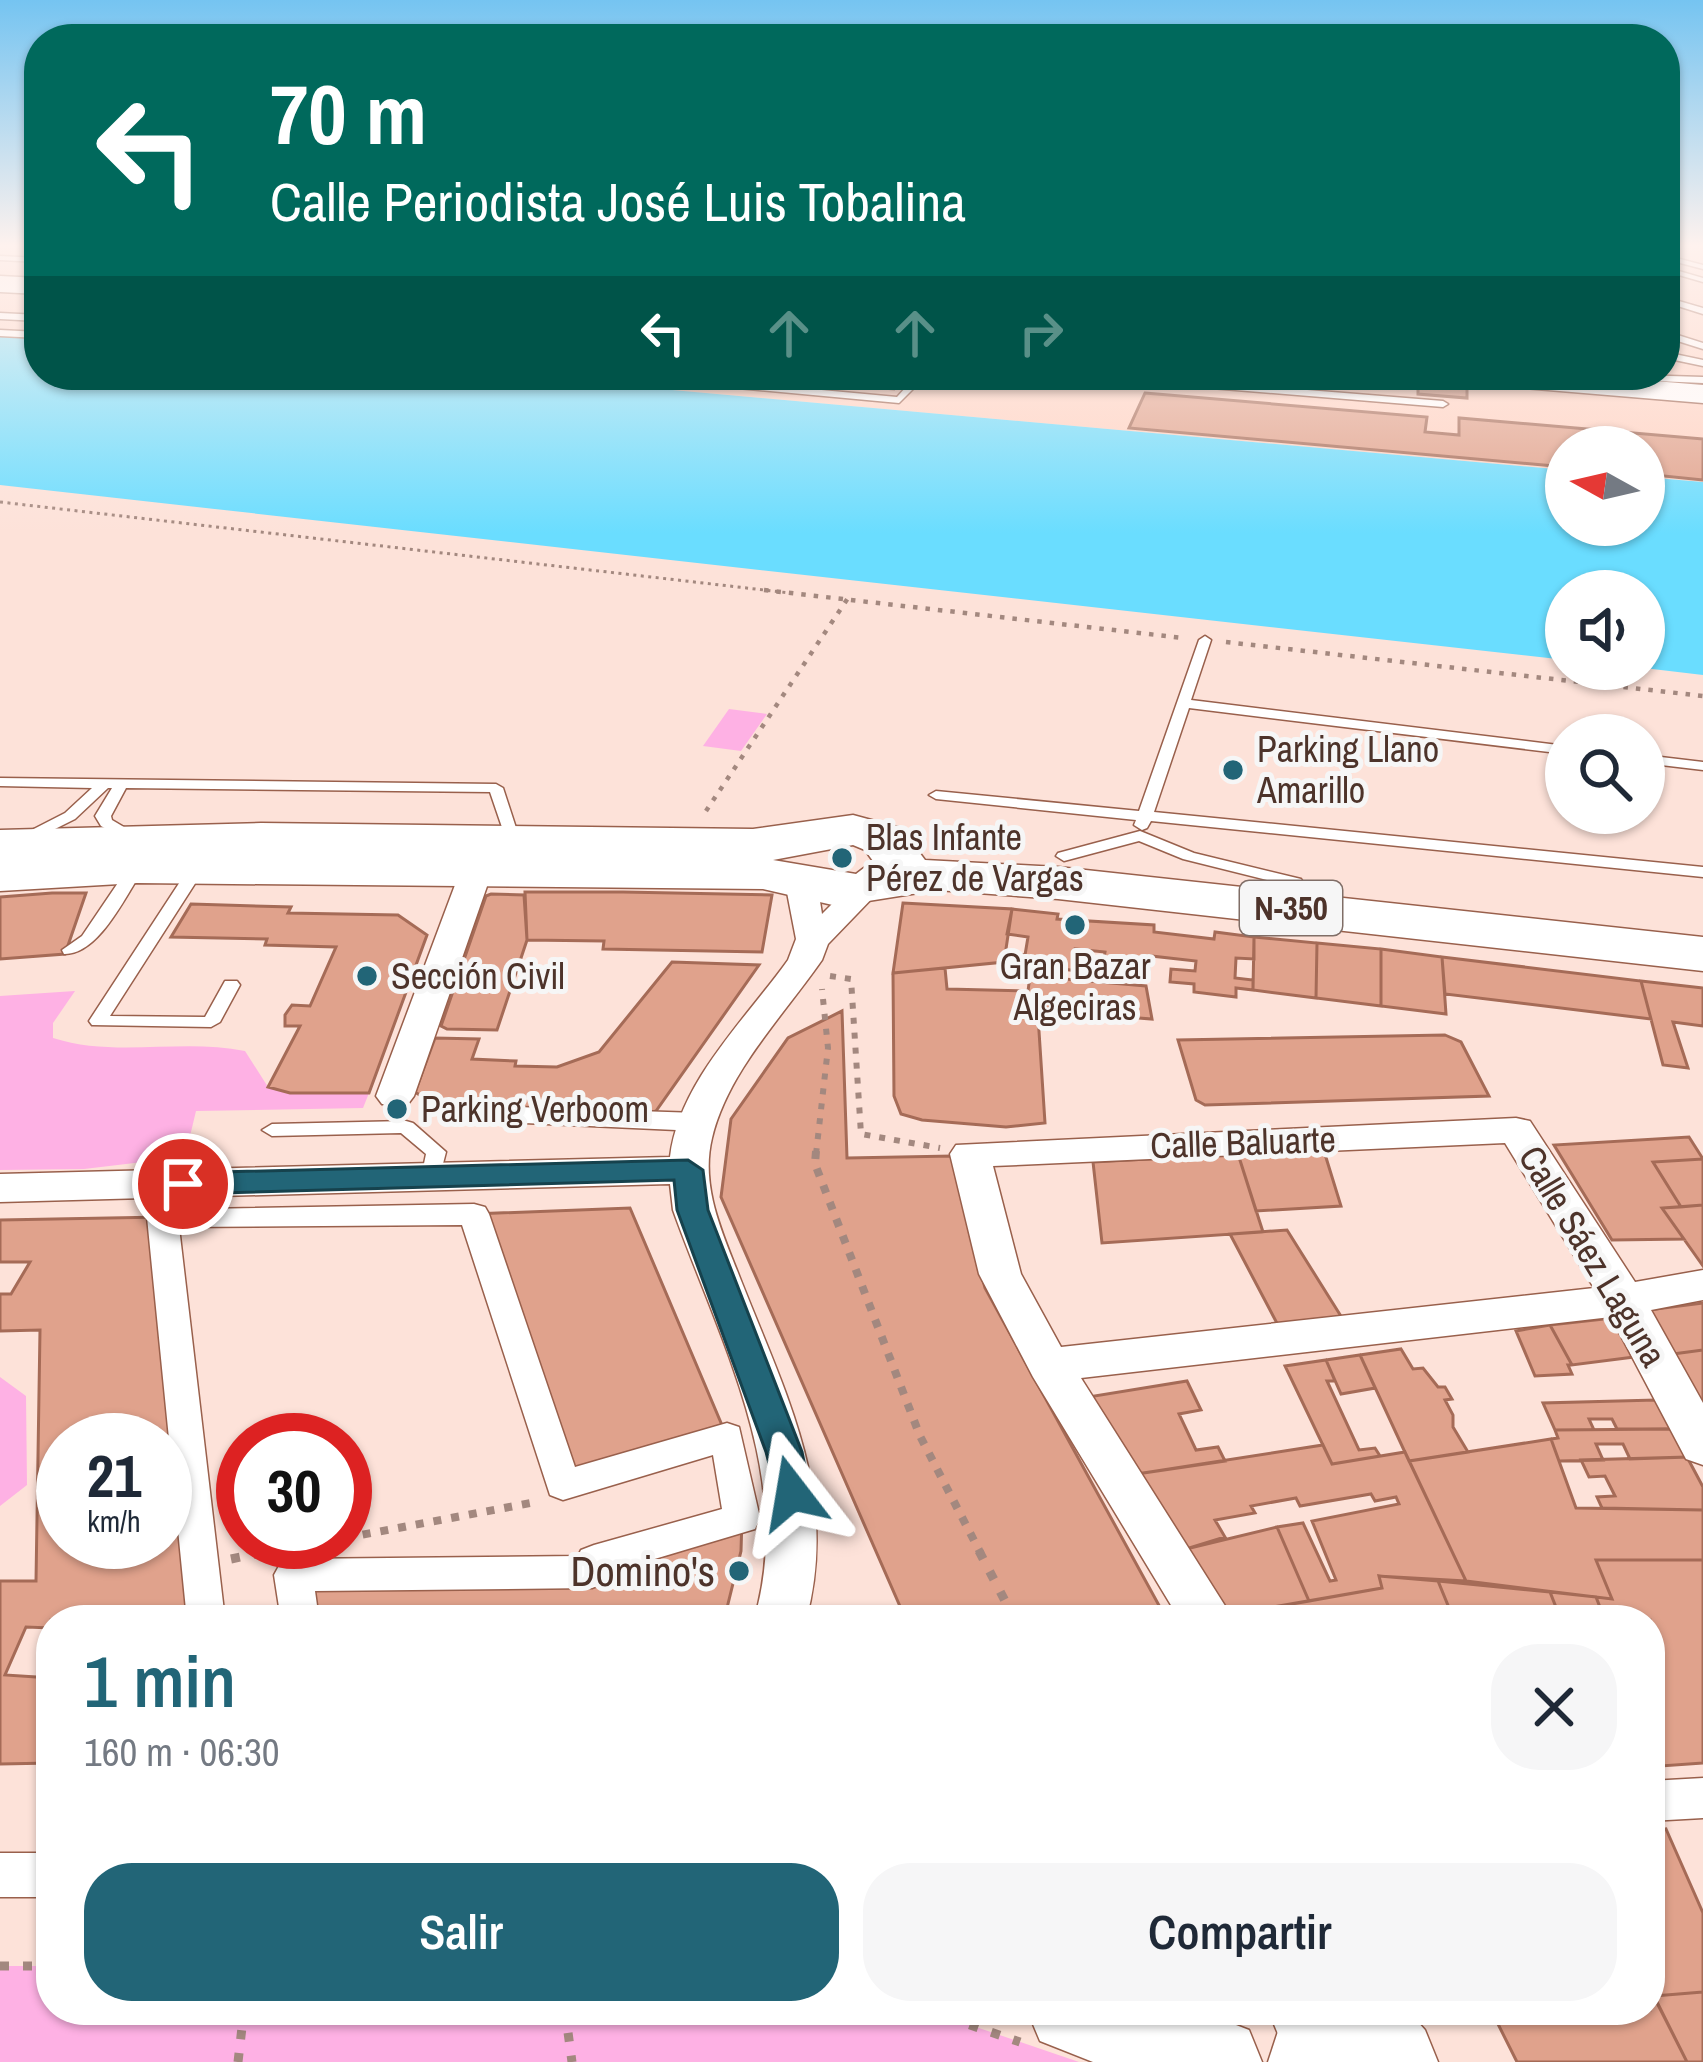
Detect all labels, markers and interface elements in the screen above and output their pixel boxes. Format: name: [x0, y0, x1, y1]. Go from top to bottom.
text: 70 m: [270, 57, 427, 170]
icon: left: [72, 72, 228, 228]
text: Calle Periodista José Luis Tobalina: [270, 165, 966, 238]
icon: left: [630, 300, 696, 366]
icon: ahead: [756, 300, 822, 366]
icon: ahead: [882, 300, 948, 366]
icon: right: [1008, 300, 1074, 366]
north arrow: [1545, 426, 1665, 546]
map controls: [1545, 426, 1665, 834]
button: sound: [1545, 570, 1665, 690]
button: search: [1545, 714, 1665, 834]
place label: Parking Llano Amarillo: [1256, 725, 1439, 814]
marker: Parking Llano Amarillo: [1220, 757, 1246, 783]
place label: Blas Infante Pérez de Vargas: [866, 813, 1084, 902]
marker: Blas Infante Pérez de Vargas: [829, 845, 855, 871]
road number: N-350: [1240, 881, 1342, 935]
marker: Gran Bazar Algeciras: [1062, 912, 1088, 938]
place label: Gran Bazar Algeciras: [1000, 942, 1151, 1031]
place label: Sección Civil: [391, 952, 565, 1000]
marker: Sección Civil: [354, 963, 380, 989]
place label: Parking Verboom: [421, 1085, 649, 1133]
marker: Parking Verboom: [384, 1096, 410, 1122]
street label: Calle Baluarte: [1150, 1115, 1336, 1169]
pin: [132, 1133, 234, 1235]
street label: Calle Sáez Laguna: [1508, 1137, 1678, 1375]
icon: arrive: [150, 1151, 216, 1217]
speed limit sign: 30: [216, 1413, 372, 1569]
position arrow: [729, 1430, 855, 1556]
text: 21: [87, 1435, 141, 1516]
text: km/h: [87, 1501, 141, 1541]
place label: Domino's: [571, 1543, 715, 1599]
marker: Domino's: [726, 1558, 752, 1584]
text: 1 min: [84, 1632, 236, 1729]
button: close: [1491, 1644, 1617, 1770]
text: 160 m · 06:30: [84, 1726, 280, 1778]
button: Salir: [84, 1863, 839, 2001]
button: Compartir: [863, 1863, 1617, 2001]

